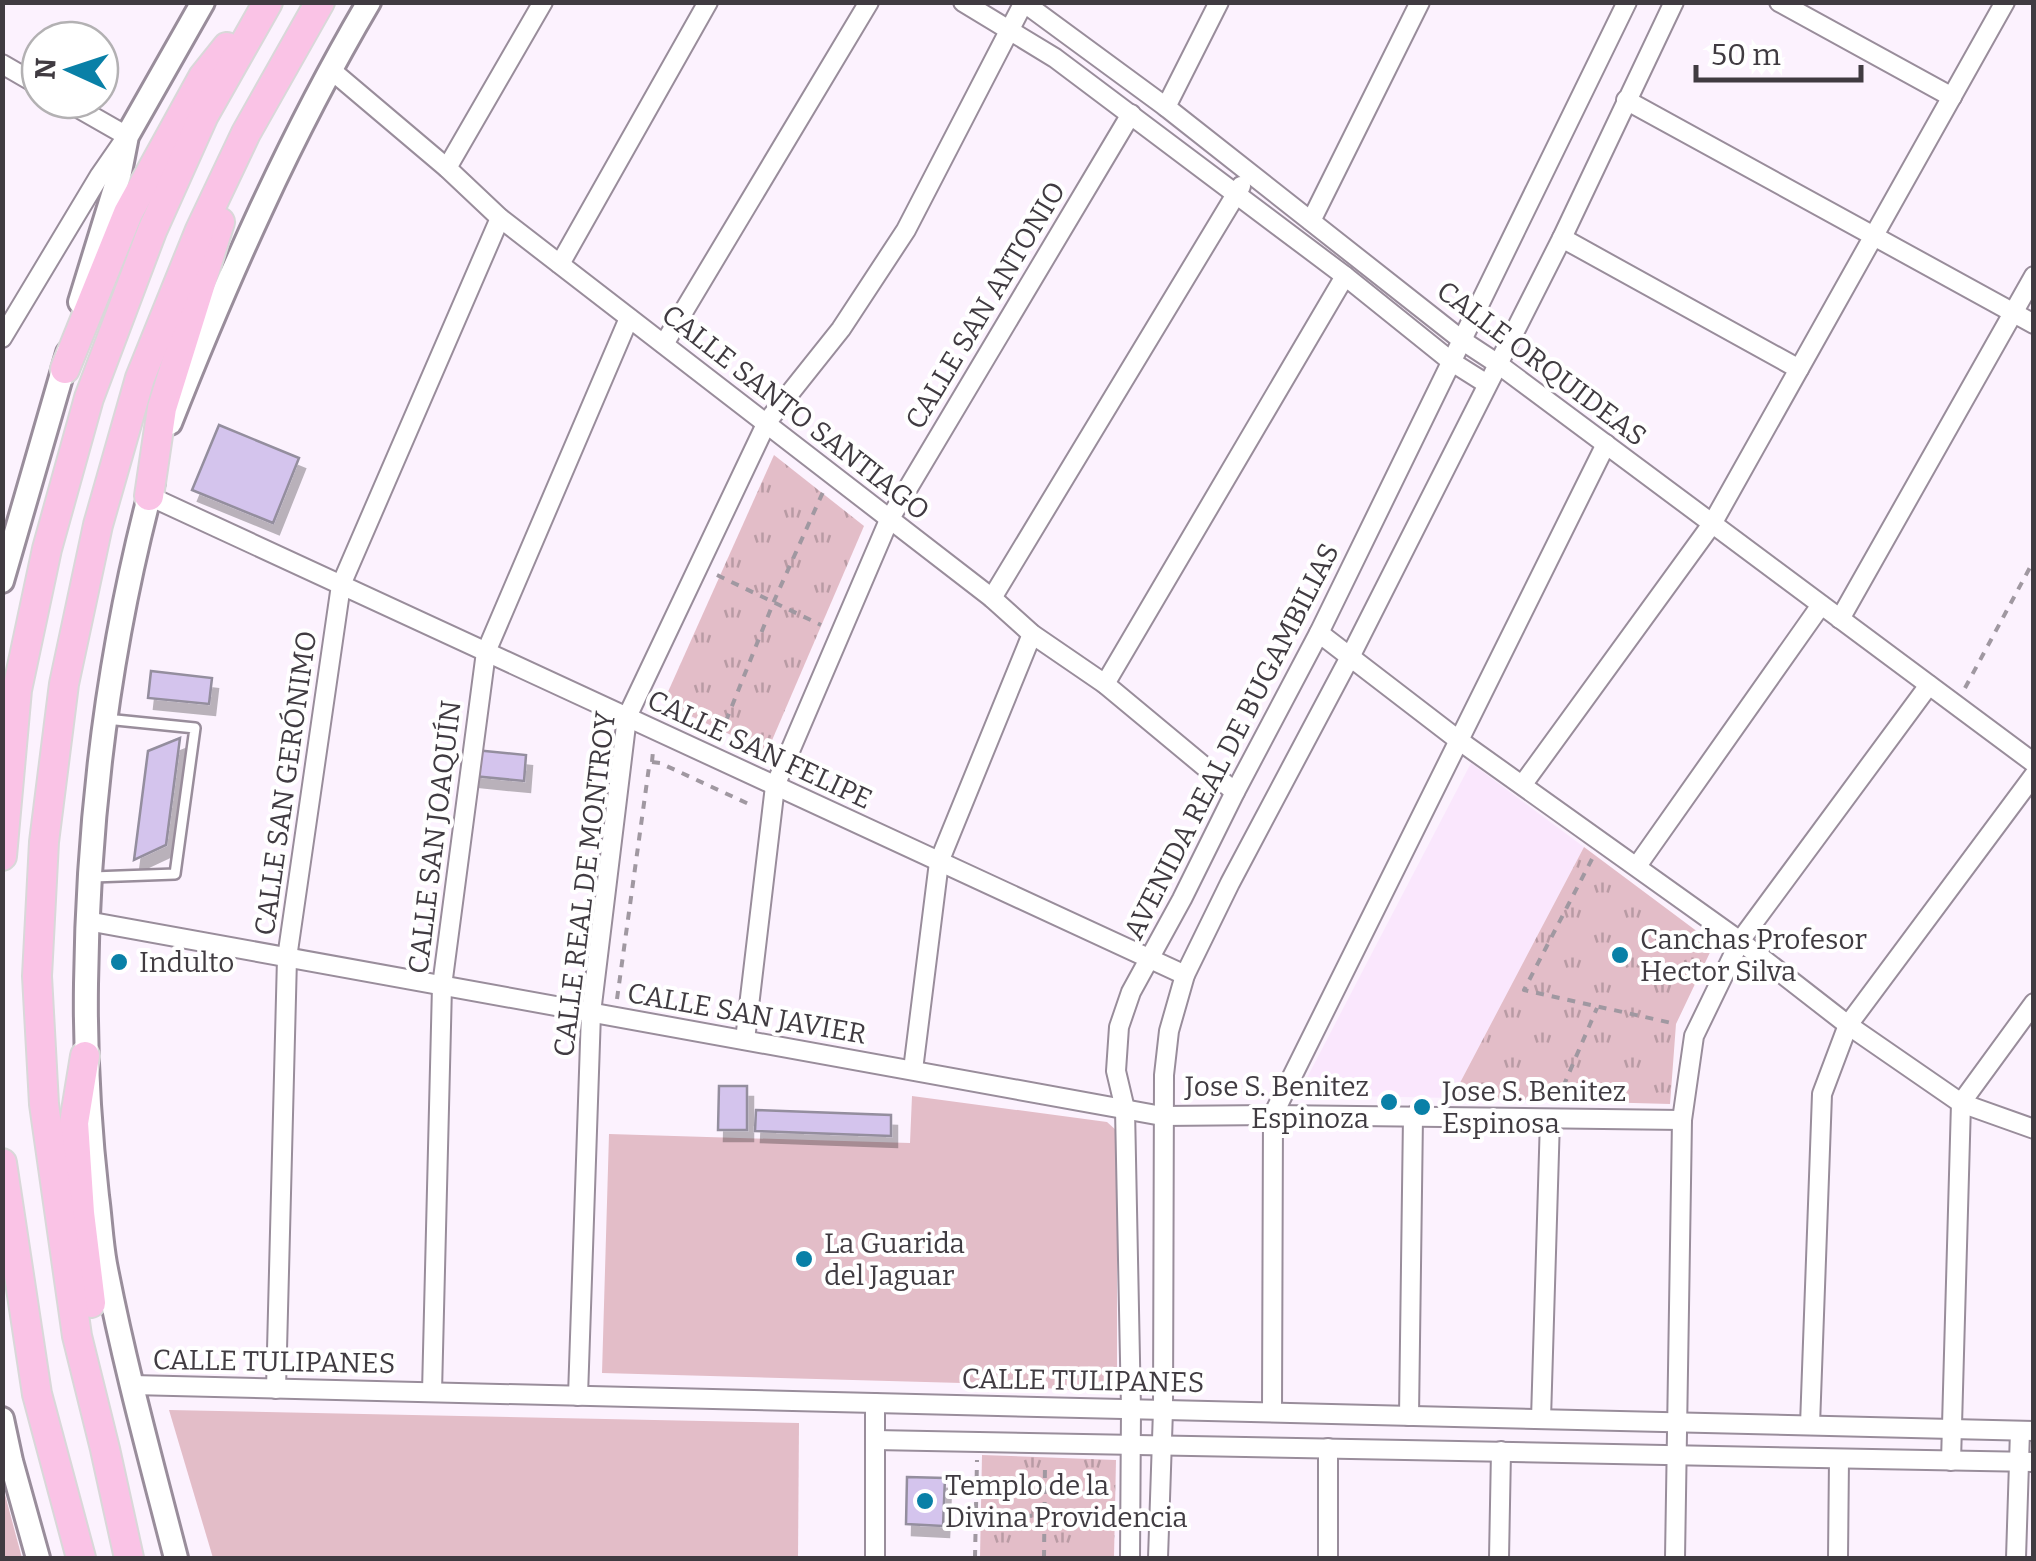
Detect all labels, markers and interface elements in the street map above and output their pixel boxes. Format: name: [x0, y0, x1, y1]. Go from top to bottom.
north arrow: [20, 20, 120, 120]
scale bar: [1696, 20, 1861, 82]
text: 50 m: [1711, 37, 1781, 73]
text: N: [28, 57, 63, 80]
street label: CALLE SAN ANTONIO: [899, 176, 1072, 435]
street label: CALLE ORQUIDEAS: [1431, 274, 1653, 453]
street label: CALLE SANTO SANTIAGO: [655, 298, 936, 527]
street label: AVENIDA REAL DE BUGAMBILIAS: [1117, 538, 1346, 945]
street label: CALLE SAN GERÓNIMO: [248, 629, 323, 938]
street label: CALLE SAN FELIPE: [642, 683, 877, 816]
street label: CALLE SAN JOAQUÍN: [400, 698, 468, 976]
street label: CALLE REAL DE MONTROY: [547, 709, 622, 1059]
place label: Canchas Profesor Hector Silva: [1640, 923, 1867, 988]
marker: Canchas Profesor Hector Silva: [1609, 944, 1631, 966]
place label: Indulto: [139, 946, 234, 979]
marker: Indulto: [108, 951, 130, 973]
street label: CALLE SAN JAVIER: [625, 976, 869, 1051]
place label: Jose S. Benitez Espinoza: [1184, 1070, 1369, 1135]
place label: Jose S. Benitez Espinosa: [1441, 1075, 1626, 1140]
marker: Jose S. Benitez Espinoza: [1378, 1091, 1400, 1113]
marker: Jose S. Benitez Espinosa: [1411, 1096, 1433, 1118]
place label: La Guarida del Jaguar: [824, 1227, 965, 1292]
marker: La Guarida del Jaguar: [793, 1248, 815, 1270]
street label: CALLE TULIPANES: [152, 1343, 396, 1380]
street label: CALLE TULIPANES: [961, 1362, 1205, 1399]
place label: Templo de la Divina Providencia: [945, 1469, 1188, 1534]
marker: Templo de la Divina Providencia: [914, 1490, 936, 1512]

